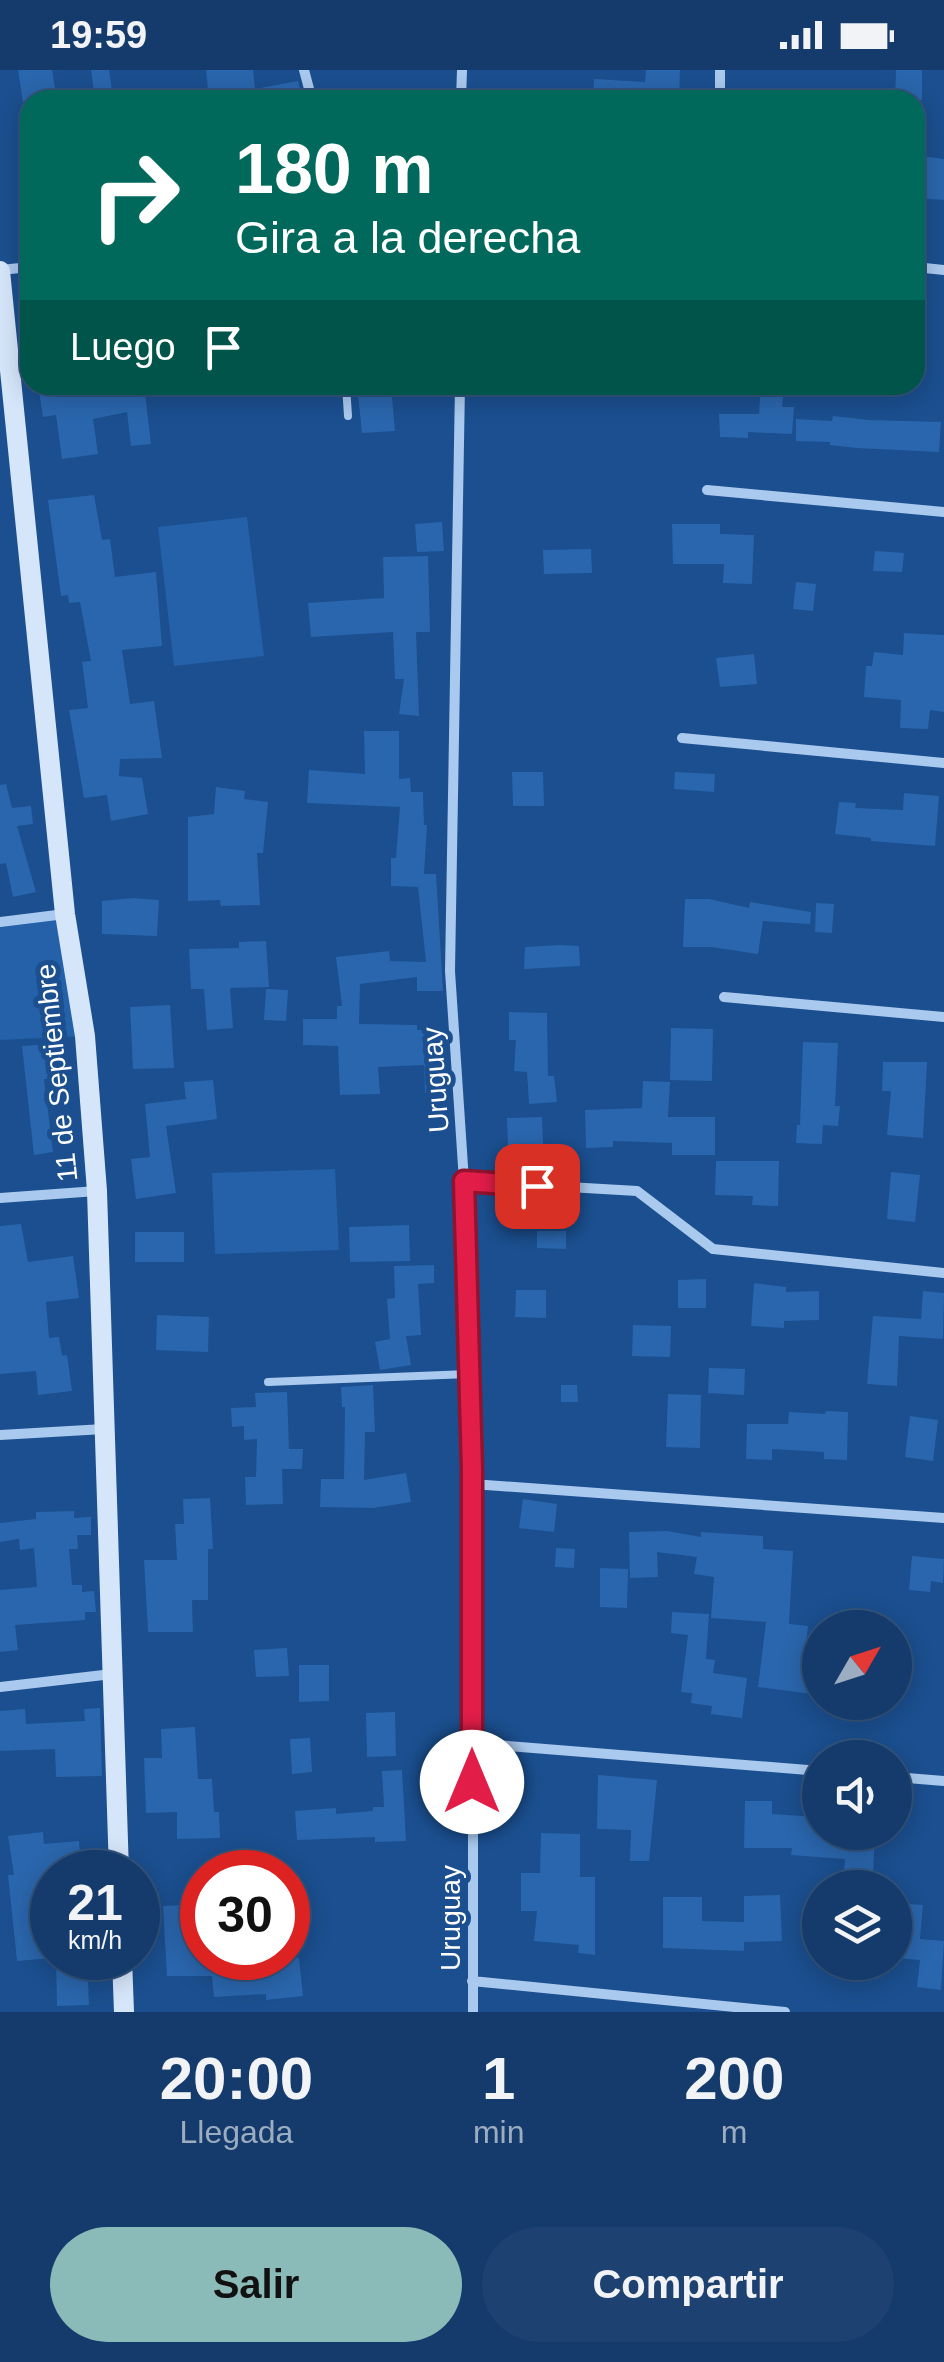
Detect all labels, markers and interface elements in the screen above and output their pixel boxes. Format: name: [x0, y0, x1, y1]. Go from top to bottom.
text: 19:59: [50, 14, 147, 56]
icon: right: [70, 130, 200, 260]
text: 180 m: [235, 130, 433, 208]
text: Gira a la derecha: [235, 212, 580, 263]
icon: arrive: [196, 320, 251, 375]
text: Luego: [70, 326, 176, 368]
street label: 11 de Septiembre: [30, 962, 83, 1183]
street label: Uruguay: [416, 1026, 455, 1134]
pin: [495, 1144, 580, 1229]
icon: arrive: [510, 1159, 565, 1214]
north arrow: [802, 1610, 912, 1720]
map controls: [802, 1610, 912, 1980]
position arrow: [420, 1730, 524, 1834]
button: sound: [802, 1740, 912, 1850]
speed limit sign: 30: [180, 1850, 310, 1980]
street label: Uruguay: [435, 1865, 466, 1971]
button: layers: [802, 1870, 912, 1980]
text: 21: [67, 1875, 123, 1931]
text: km/h: [68, 1926, 122, 1954]
text: 20:00: [160, 2045, 313, 2112]
text: 1: [482, 2045, 515, 2112]
text: 200: [684, 2045, 784, 2112]
text: Llegada: [179, 2114, 293, 2150]
text: min: [473, 2114, 524, 2150]
text: m: [721, 2114, 748, 2150]
button: Salir: [50, 2227, 462, 2342]
button: Compartir: [482, 2227, 894, 2342]

